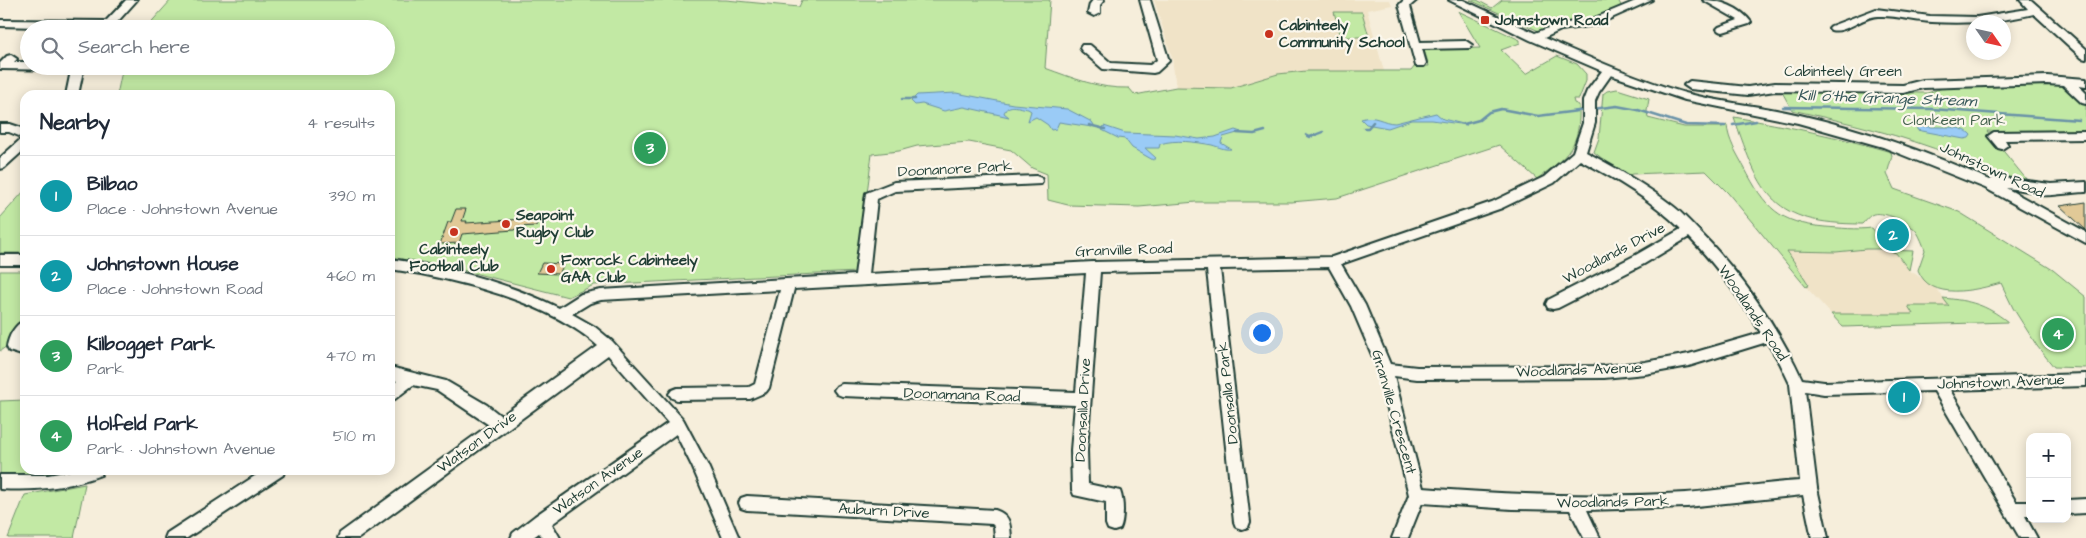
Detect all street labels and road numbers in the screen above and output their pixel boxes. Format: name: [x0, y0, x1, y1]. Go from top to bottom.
street label: Cabinteely Green: [1784, 61, 1902, 83]
street label: Johnstown Road: [1936, 137, 2048, 204]
street label: Doonanore Park: [897, 156, 1013, 182]
street label: Woodlands Drive: [1559, 217, 1669, 289]
street label: Granville Road: [1075, 238, 1173, 262]
street label: Woodlands Road: [1713, 261, 1793, 365]
street label: Doonsalla Park: [1212, 341, 1244, 445]
street label: Granville Crescent: [1366, 347, 1422, 477]
street label: Woodlands Avenue: [1516, 357, 1642, 383]
street label: Doonsalla Drive: [1070, 358, 1096, 462]
street label: Johnstown Avenue: [1937, 369, 2065, 395]
street label: Doonamana Road: [903, 382, 1021, 408]
street label: Watson Drive: [433, 406, 521, 478]
street label: Watson Avenue: [549, 442, 647, 520]
street label: Woodlands Park: [1557, 491, 1669, 513]
street label: Auburn Drive: [838, 498, 930, 524]

